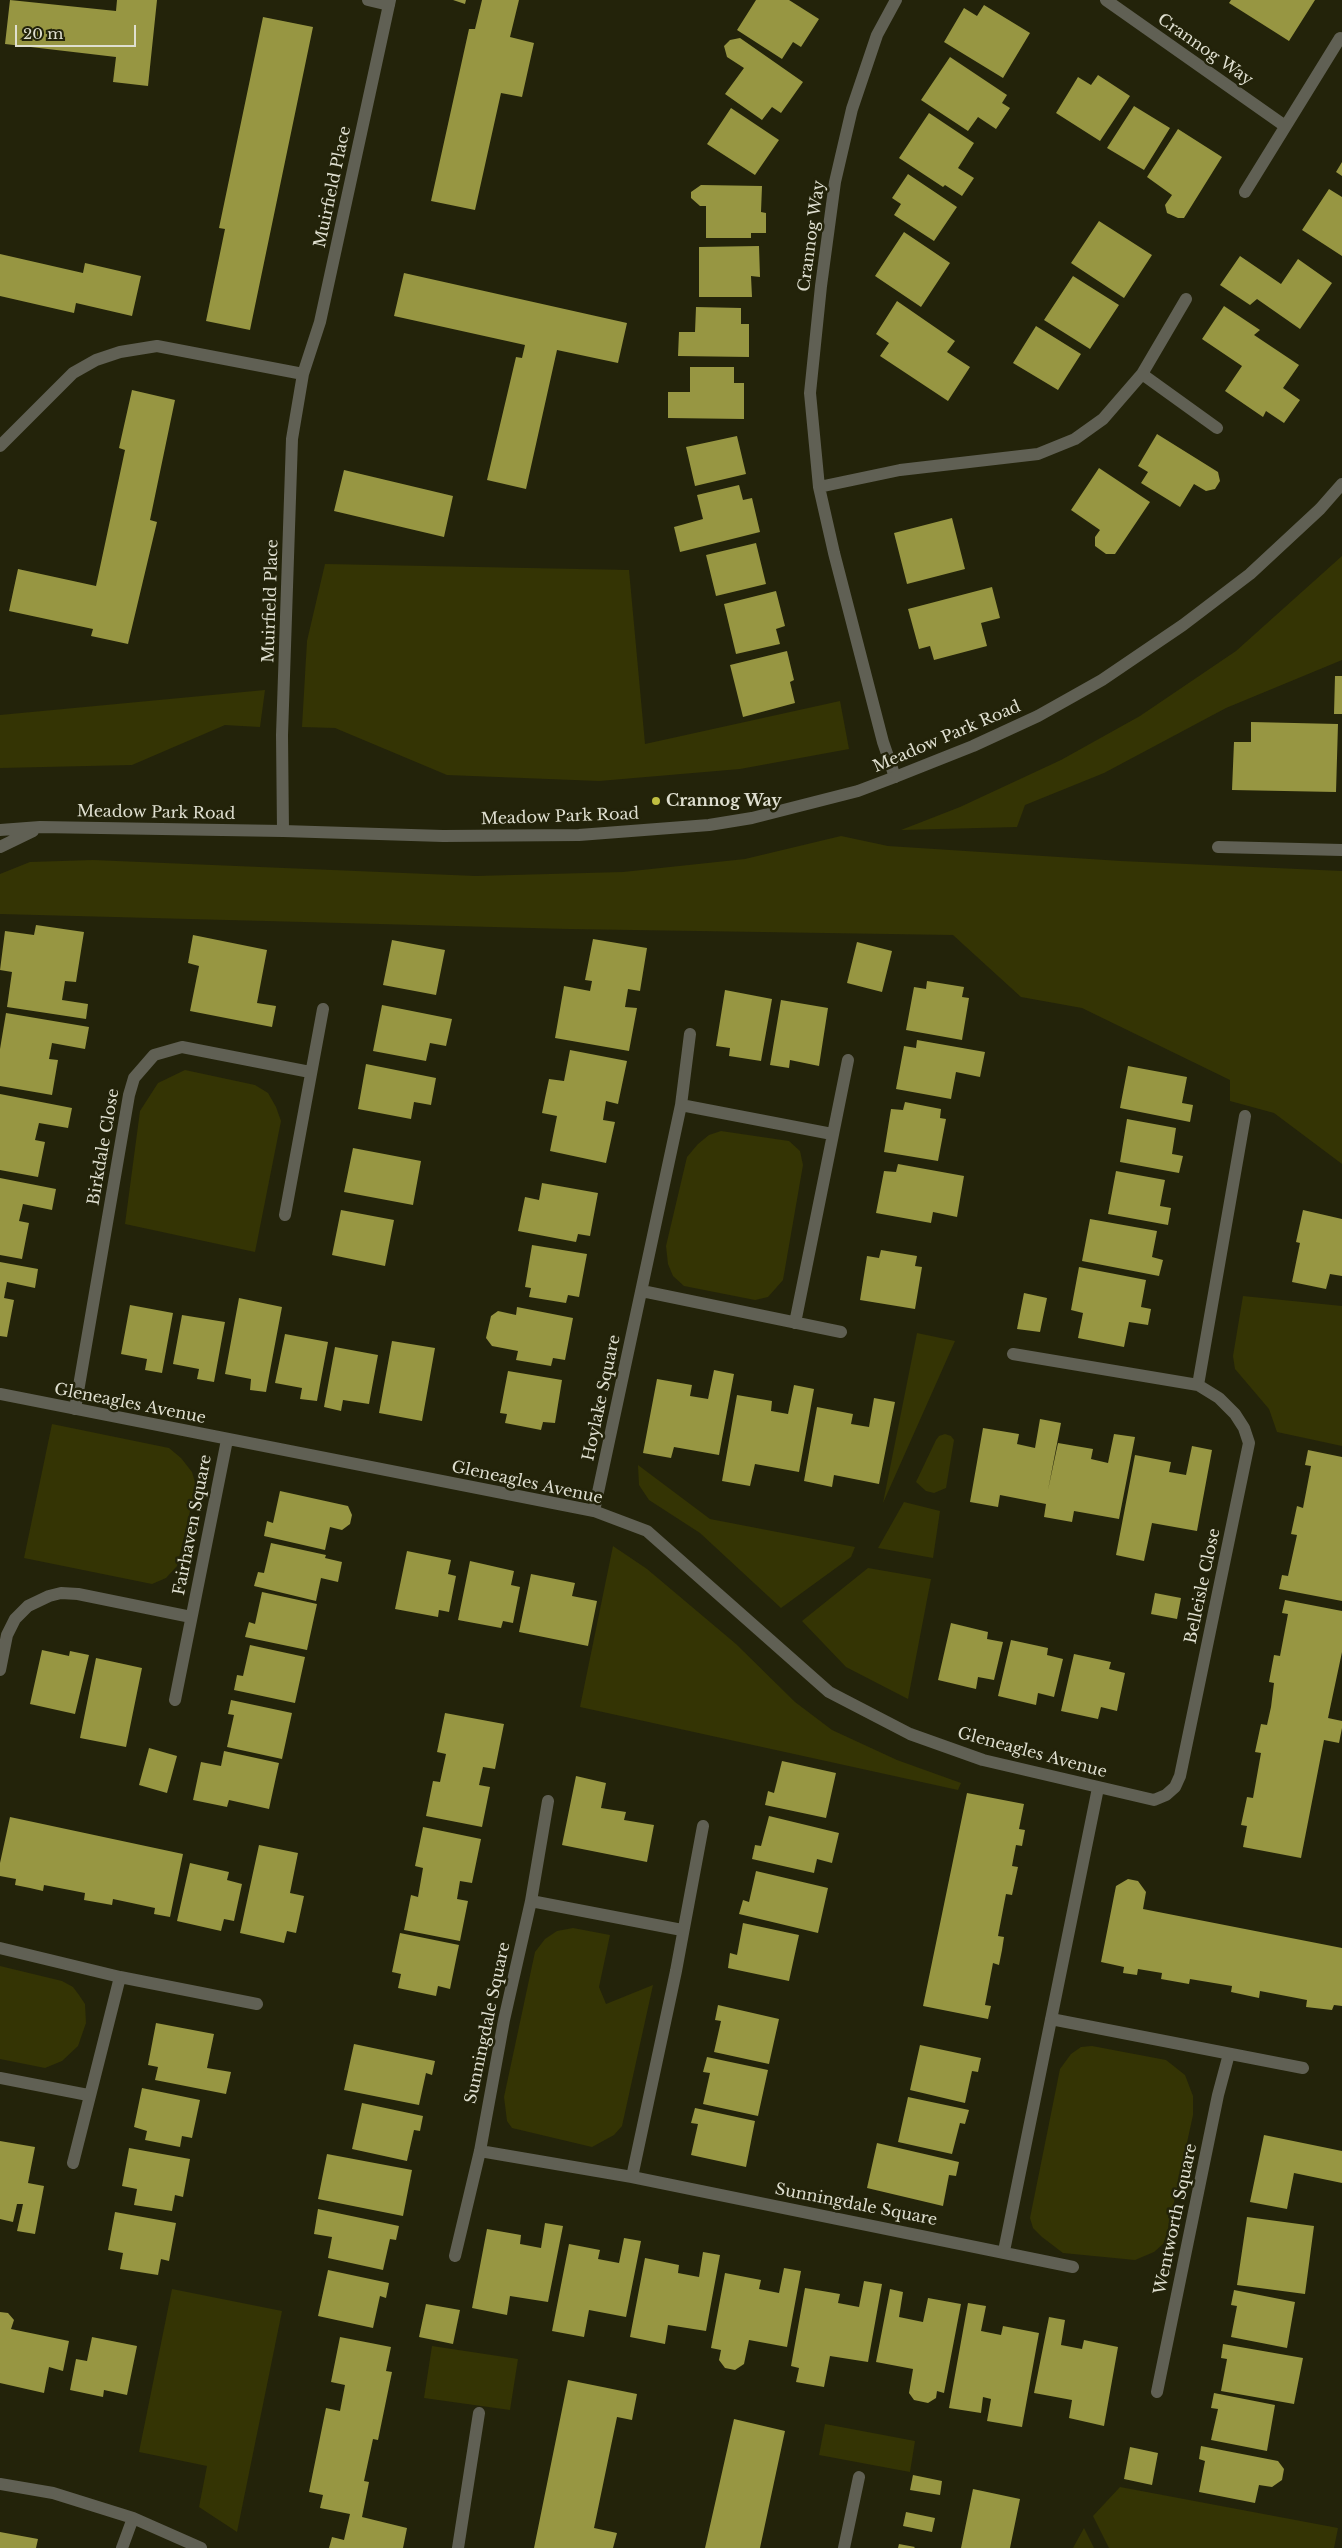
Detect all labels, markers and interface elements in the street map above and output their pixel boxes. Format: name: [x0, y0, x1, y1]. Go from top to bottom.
street label: Crannog Way: [1154, 10, 1256, 90]
scale bar: [18, 15, 139, 47]
text: 20 m: [23, 24, 63, 43]
street label: Muirfield Place: [311, 124, 355, 250]
street label: Crannog Way: [795, 179, 829, 293]
street label: Muirfield Place: [259, 539, 283, 663]
street label: Meadow Park Road: [870, 697, 1024, 777]
place label: Crannog Way: [666, 791, 782, 811]
marker: Crannog Way: [650, 795, 662, 807]
street label: Meadow Park Road: [77, 802, 235, 824]
street label: Meadow Park Road: [480, 805, 640, 829]
street label: Birkdale Close: [84, 1087, 124, 1207]
street label: Hoylake Square: [579, 1333, 625, 1463]
street label: Gleneagles Avenue: [53, 1380, 207, 1428]
street label: Fairhaven Square: [170, 1453, 216, 1597]
street label: Gleneagles Avenue: [450, 1458, 604, 1508]
street label: Belleisle Close: [1181, 1526, 1225, 1646]
street label: Gleneagles Avenue: [955, 1724, 1109, 1782]
street label: Sunningdale Square: [461, 1940, 515, 2106]
street label: Wentworth Square: [1151, 2142, 1201, 2296]
street label: Sunningdale Square: [773, 2180, 939, 2230]

